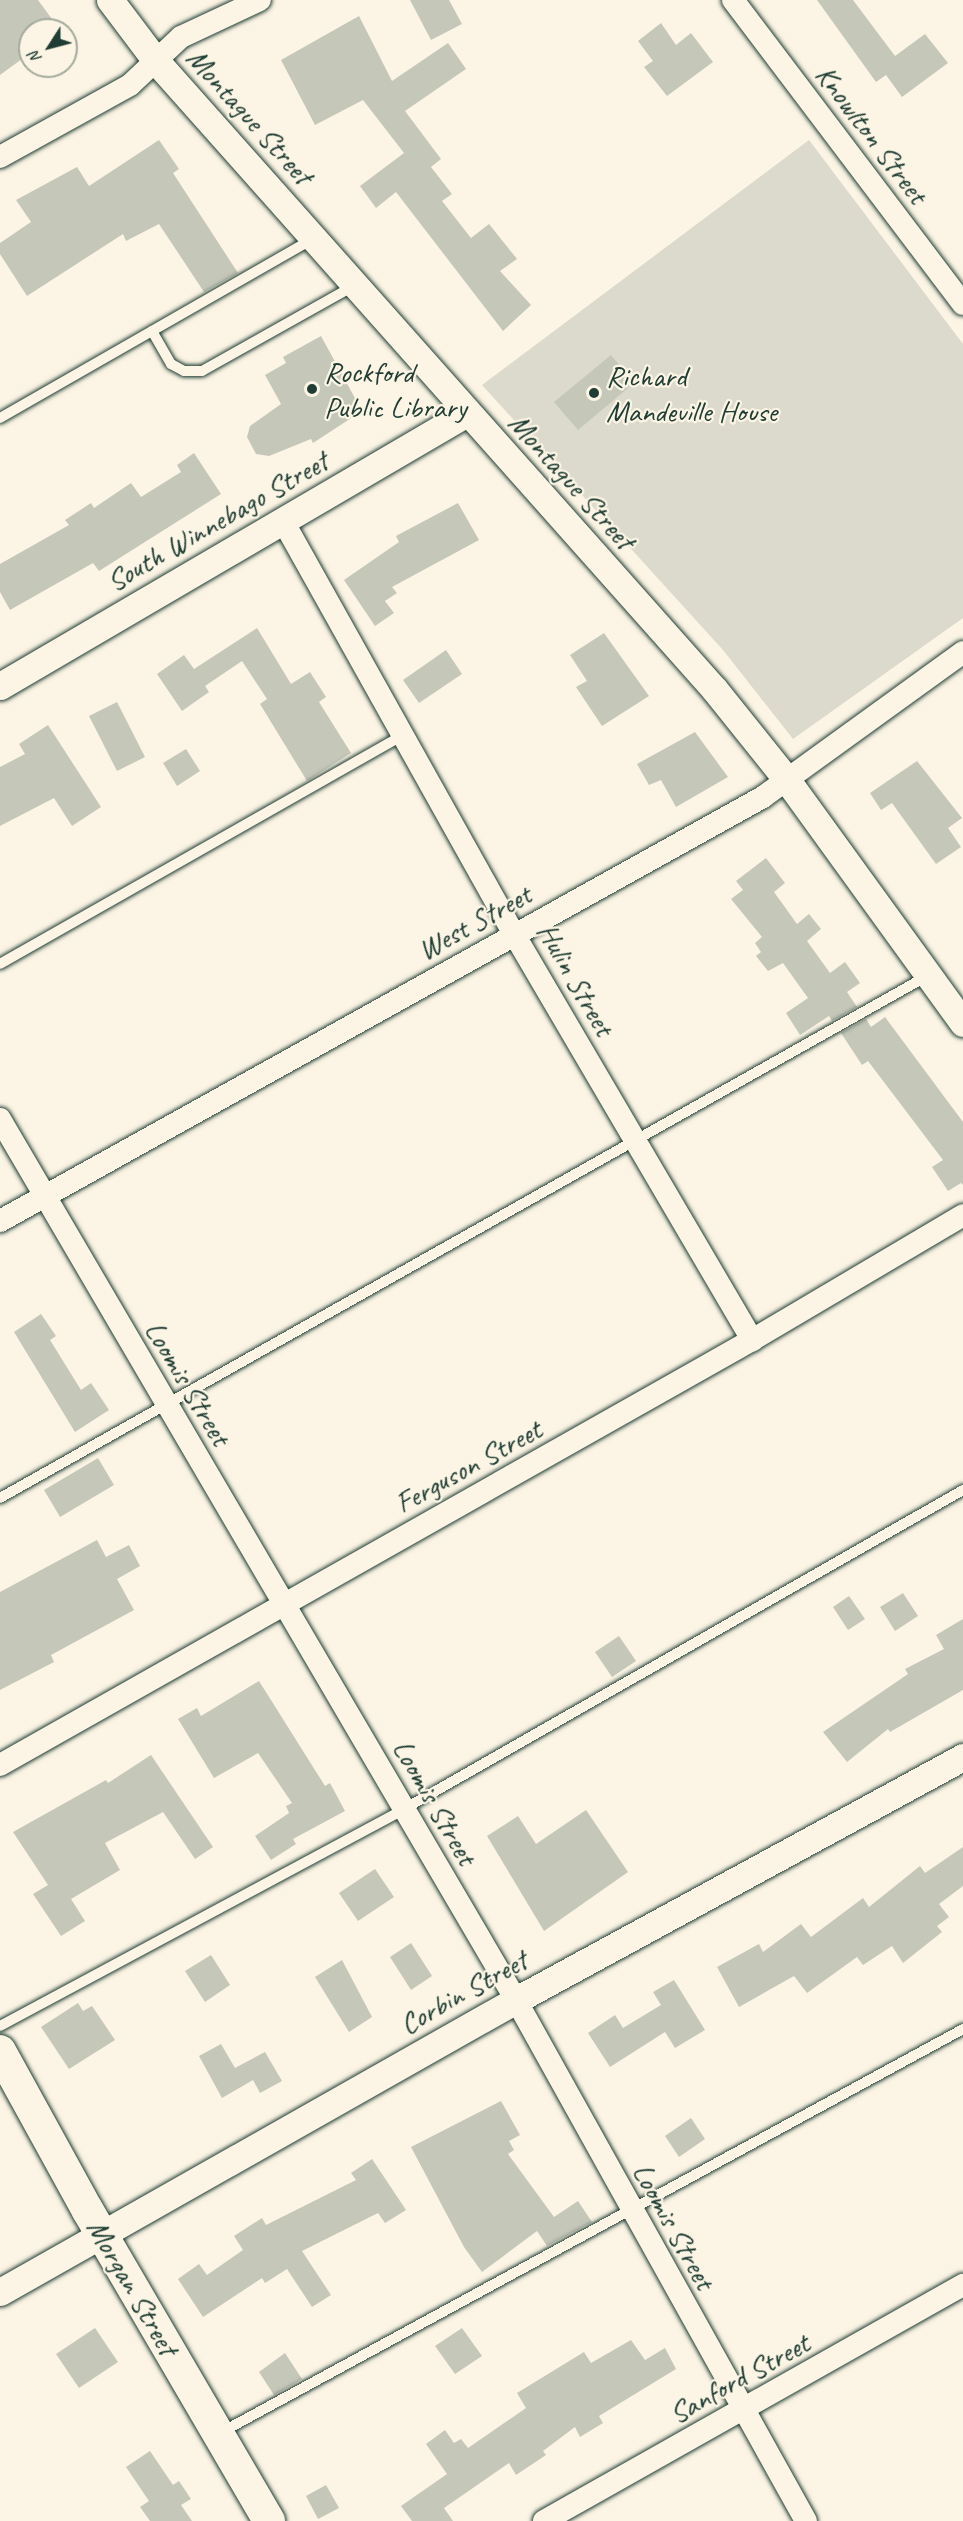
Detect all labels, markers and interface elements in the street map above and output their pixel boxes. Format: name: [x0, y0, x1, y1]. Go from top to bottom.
north arrow: [18, 18, 78, 78]
street label: Montague Street: [179, 40, 321, 192]
text: N: [24, 48, 46, 67]
street label: Knowlton Street: [808, 57, 936, 211]
place label: Rockford Public Library: [324, 354, 466, 424]
place label: Richard Mandeville House: [606, 358, 777, 428]
marker: Rockford Public Library: [305, 382, 319, 396]
marker: Richard Mandeville House: [587, 386, 601, 400]
street label: Montague Street: [501, 405, 643, 557]
street label: South Winnebago Street: [99, 443, 335, 599]
street label: West Street: [411, 876, 537, 968]
street label: Hulin Street: [529, 916, 623, 1042]
street label: Loomis Street: [137, 1314, 239, 1452]
street label: Ferguson Street: [388, 1411, 548, 1521]
street label: Loomis Street: [385, 1733, 485, 1871]
street label: Corbin Street: [393, 1942, 533, 2042]
street label: Loomis Street: [625, 2156, 723, 2296]
street label: Morgan Street: [79, 2212, 187, 2362]
street label: Sanford Street: [662, 2325, 816, 2431]

